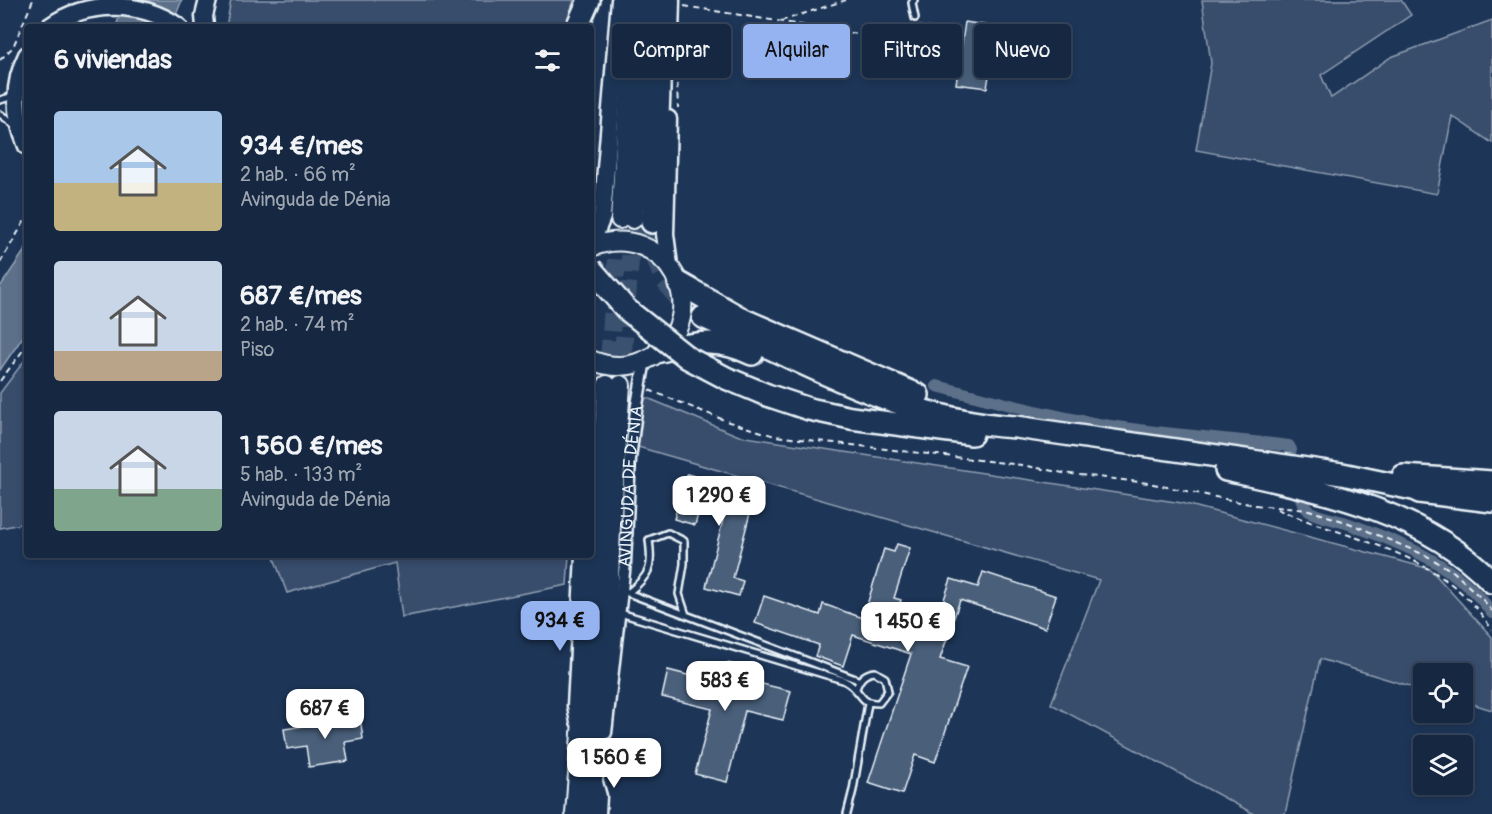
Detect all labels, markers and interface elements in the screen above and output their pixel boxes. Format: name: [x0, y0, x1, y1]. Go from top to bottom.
chip: Comprar: [612, 24, 731, 78]
chip: Alquilar: [743, 24, 850, 78]
chip: Filtros: [862, 24, 962, 78]
chip: Nuevo: [974, 24, 1071, 78]
text: 6 viviendas: [54, 44, 172, 76]
icon: filters: [531, 44, 564, 77]
text: 934 €/mes: [240, 130, 363, 162]
icon: home: [102, 135, 174, 207]
text: 2 hab. · 66 m²: [240, 162, 356, 187]
text: Avinguda de Dénia: [240, 187, 391, 212]
text: 687 €/mes: [240, 280, 362, 312]
icon: home: [102, 285, 174, 357]
text: 2 hab. · 74 m²: [240, 312, 355, 337]
text: Piso: [240, 337, 274, 362]
street label: AVINGUDA DE DÉNIA: [613, 403, 648, 568]
text: 1 560 €/mes: [240, 430, 382, 462]
icon: home: [102, 435, 174, 507]
text: 5 hab. · 133 m²: [240, 462, 362, 487]
pin: 1 290 €: [664, 476, 774, 527]
text: 1 290 €: [687, 483, 751, 508]
text: Avinguda de Dénia: [240, 487, 391, 512]
pin: 934 €: [518, 601, 602, 652]
pin: 1 450 €: [853, 602, 963, 653]
text: 934 €: [535, 608, 585, 633]
text: 1 450 €: [875, 609, 941, 634]
pin: 583 €: [683, 661, 767, 712]
map controls: [1413, 663, 1473, 795]
button: locate: [1413, 663, 1473, 723]
text: 583 €: [700, 668, 750, 693]
pin: 687 €: [283, 689, 367, 740]
text: 687 €: [300, 696, 350, 721]
button: layers: [1413, 735, 1473, 795]
pin: 1 560 €: [559, 738, 669, 789]
text: 1 560 €: [581, 745, 647, 770]

